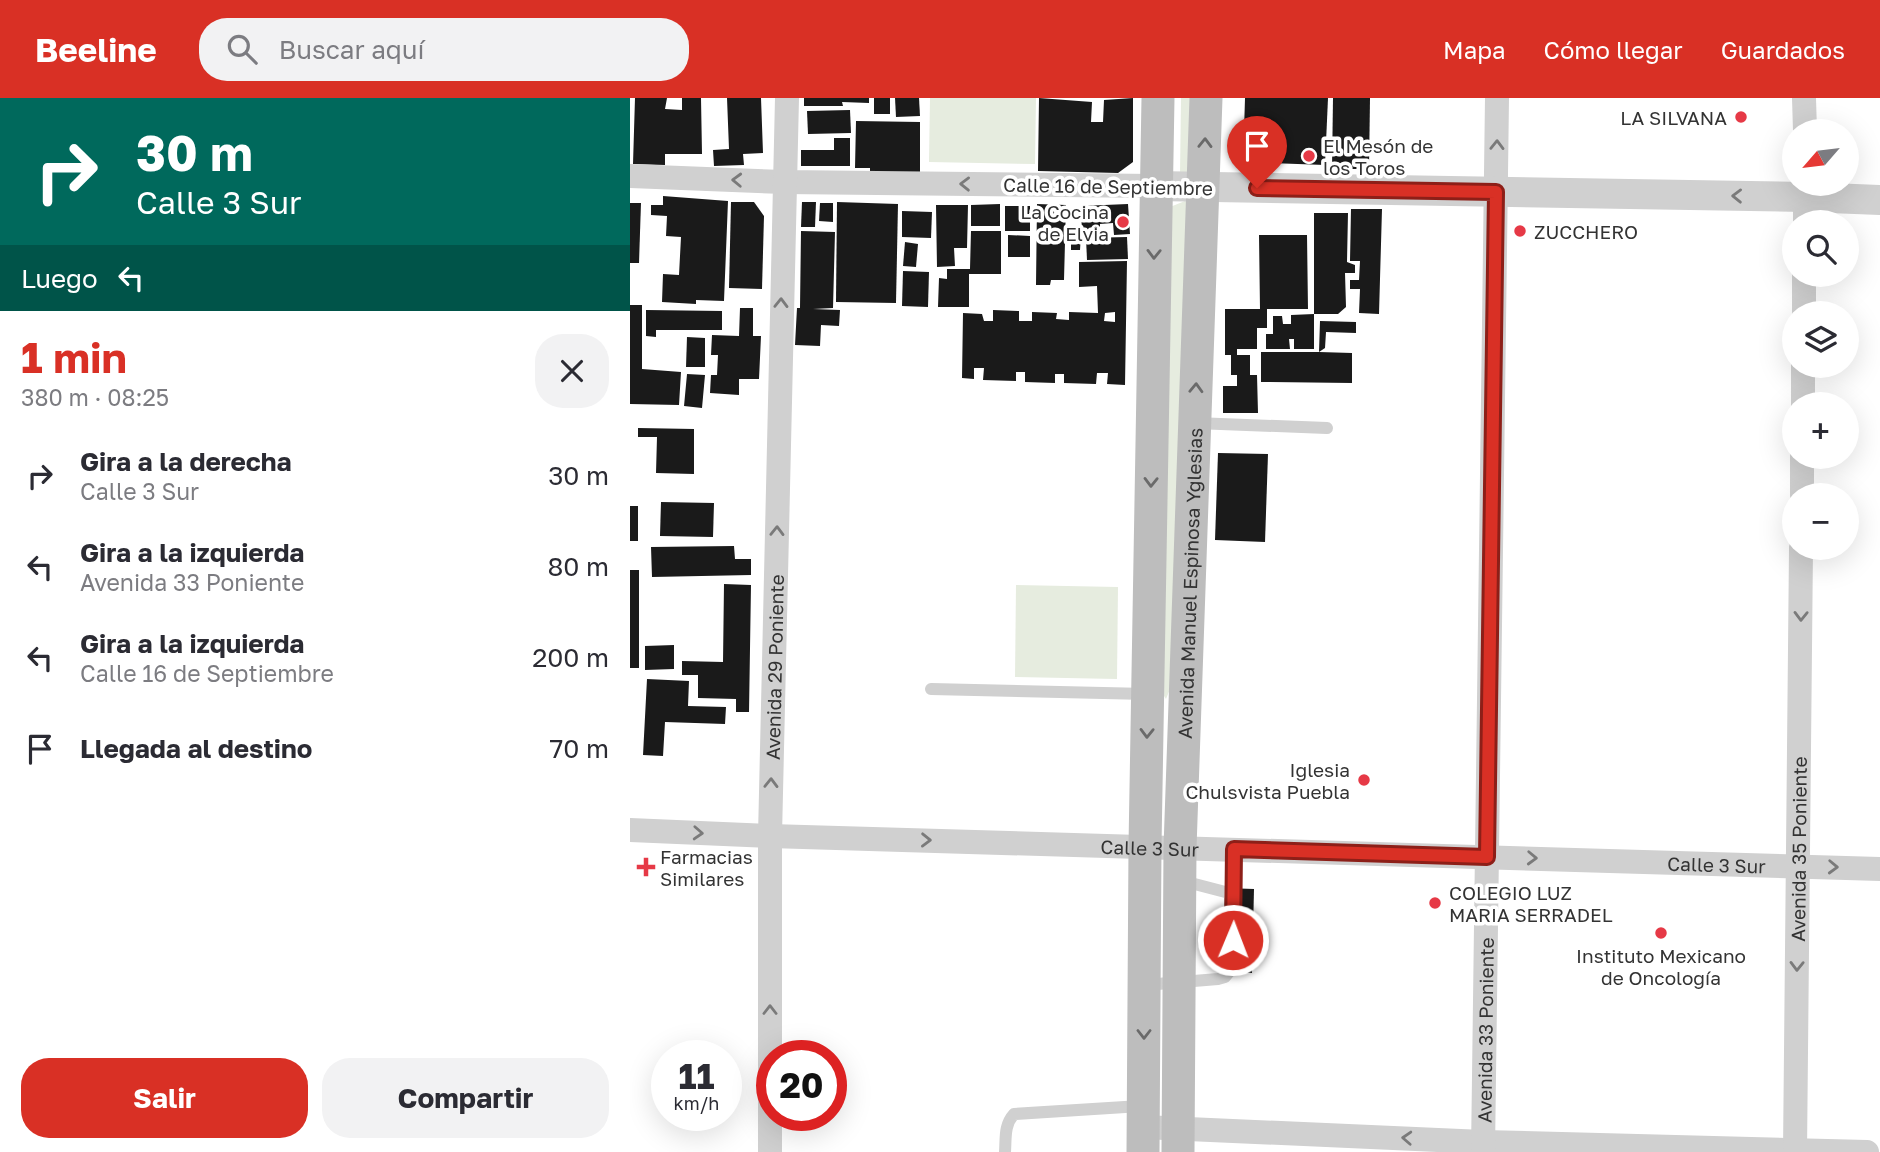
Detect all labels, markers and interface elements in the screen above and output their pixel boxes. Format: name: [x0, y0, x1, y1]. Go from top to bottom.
search box: [199, 18, 689, 81]
text: Beeline: [35, 30, 157, 69]
icon: search: [223, 30, 261, 68]
text: Buscar aquí: [279, 34, 425, 65]
text: Mapa: [1443, 35, 1506, 64]
text: Cómo llegar: [1544, 35, 1683, 64]
text: Guardados: [1721, 35, 1845, 64]
place label: LA SILVANA: [1620, 106, 1727, 129]
marker: LA SILVANA: [1733, 109, 1749, 125]
pin: [1227, 116, 1287, 188]
north arrow: [1782, 119, 1858, 196]
map controls: [1782, 119, 1859, 560]
text: 30 m: [136, 123, 253, 182]
icon: right: [21, 126, 112, 217]
icon: arrive: [1238, 127, 1276, 165]
place label: El Mesón de los Toros: [1323, 134, 1433, 179]
one-way arrow: [1197, 137, 1212, 148]
one-way arrow: [1489, 139, 1504, 150]
marker: El Mesón de los Toros: [1301, 148, 1317, 164]
one-way arrow: [731, 173, 742, 188]
street label: Calle 16 de Septiembre: [1003, 173, 1213, 199]
one-way arrow: [959, 176, 969, 192]
text: Calle 3 Sur: [136, 183, 302, 221]
one-way arrow: [1731, 188, 1742, 203]
place label: La Cocina de Elvia: [1020, 200, 1109, 245]
button: search: [1782, 210, 1859, 287]
marker: La Cocina de Elvia: [1115, 214, 1131, 230]
place label: ZUCCHERO: [1534, 220, 1638, 243]
marker: ZUCCHERO: [1512, 223, 1528, 239]
one-way arrow: [1146, 249, 1162, 260]
icon: left: [112, 259, 150, 297]
text: Luego: [21, 263, 98, 294]
one-way arrow: [774, 298, 789, 309]
button: layers: [1782, 301, 1859, 378]
text: 1 min: [21, 332, 127, 382]
button: close: [535, 334, 609, 408]
one-way arrow: [1189, 382, 1204, 393]
text: 380 m · 08:25: [21, 383, 169, 411]
button: +: [1782, 392, 1859, 469]
street label: Avenida Manuel Espinosa Yglesias: [1172, 427, 1206, 739]
text: Gira a la derecha: [80, 446, 292, 477]
icon: right: [21, 457, 59, 495]
text: 30 m: [548, 460, 609, 491]
text: Calle 3 Sur: [80, 477, 199, 505]
one-way arrow: [1143, 477, 1159, 487]
button: −: [1782, 483, 1859, 560]
one-way arrow: [769, 525, 784, 536]
text: Gira a la izquierda: [80, 537, 304, 568]
icon: left: [21, 548, 59, 586]
text: 80 m: [548, 551, 609, 582]
text: Avenida 33 Poniente: [80, 568, 304, 596]
street label: Avenida 29 Poniente: [760, 574, 788, 760]
one-way arrow: [1793, 611, 1809, 622]
text: Gira a la izquierda: [80, 628, 304, 659]
icon: left: [21, 639, 59, 677]
text: 200 m: [532, 642, 609, 673]
text: Calle 16 de Septiembre: [80, 659, 334, 687]
one-way arrow: [1139, 729, 1155, 739]
icon: arrive: [21, 730, 59, 768]
text: Llegada al destino: [80, 733, 312, 764]
text: 70 m: [550, 733, 609, 764]
street label: Avenida 35 Poniente: [1786, 756, 1810, 942]
place label: Iglesia Chulsvista Puebla: [1185, 758, 1350, 803]
marker: Iglesia Chulsvista Puebla: [1356, 772, 1372, 788]
one-way arrow: [764, 777, 779, 788]
one-way arrow: [693, 825, 704, 840]
one-way arrow: [921, 832, 931, 848]
street label: Calle 3 Sur: [1100, 834, 1200, 860]
place label: Farmacias Similares: [660, 845, 753, 890]
one-way arrow: [1527, 851, 1538, 866]
street label: Calle 3 Sur: [1667, 851, 1767, 877]
marker: Farmacias Similares: [638, 859, 654, 875]
one-way arrow: [1827, 860, 1838, 875]
place label: COLEGIO LUZ MARIA SERRADEL: [1449, 881, 1613, 926]
marker: COLEGIO LUZ MARIA SERRADEL: [1427, 895, 1443, 911]
position arrow: [1196, 903, 1270, 977]
marker: Instituto Mexicano de Oncología: [1653, 925, 1669, 941]
street label: Avenida 33 Poniente: [1472, 937, 1497, 1123]
place label: Instituto Mexicano de Oncología: [1576, 944, 1746, 989]
one-way arrow: [1789, 961, 1805, 972]
one-way arrow: [762, 1005, 778, 1015]
one-way arrow: [1136, 1030, 1152, 1040]
speed limit sign: 20: [756, 1040, 847, 1131]
text: 11: [678, 1055, 715, 1097]
button: Salir: [21, 1058, 308, 1138]
button: Compartir: [322, 1058, 609, 1138]
text: km/h: [674, 1092, 719, 1114]
one-way arrow: [1401, 1131, 1412, 1146]

